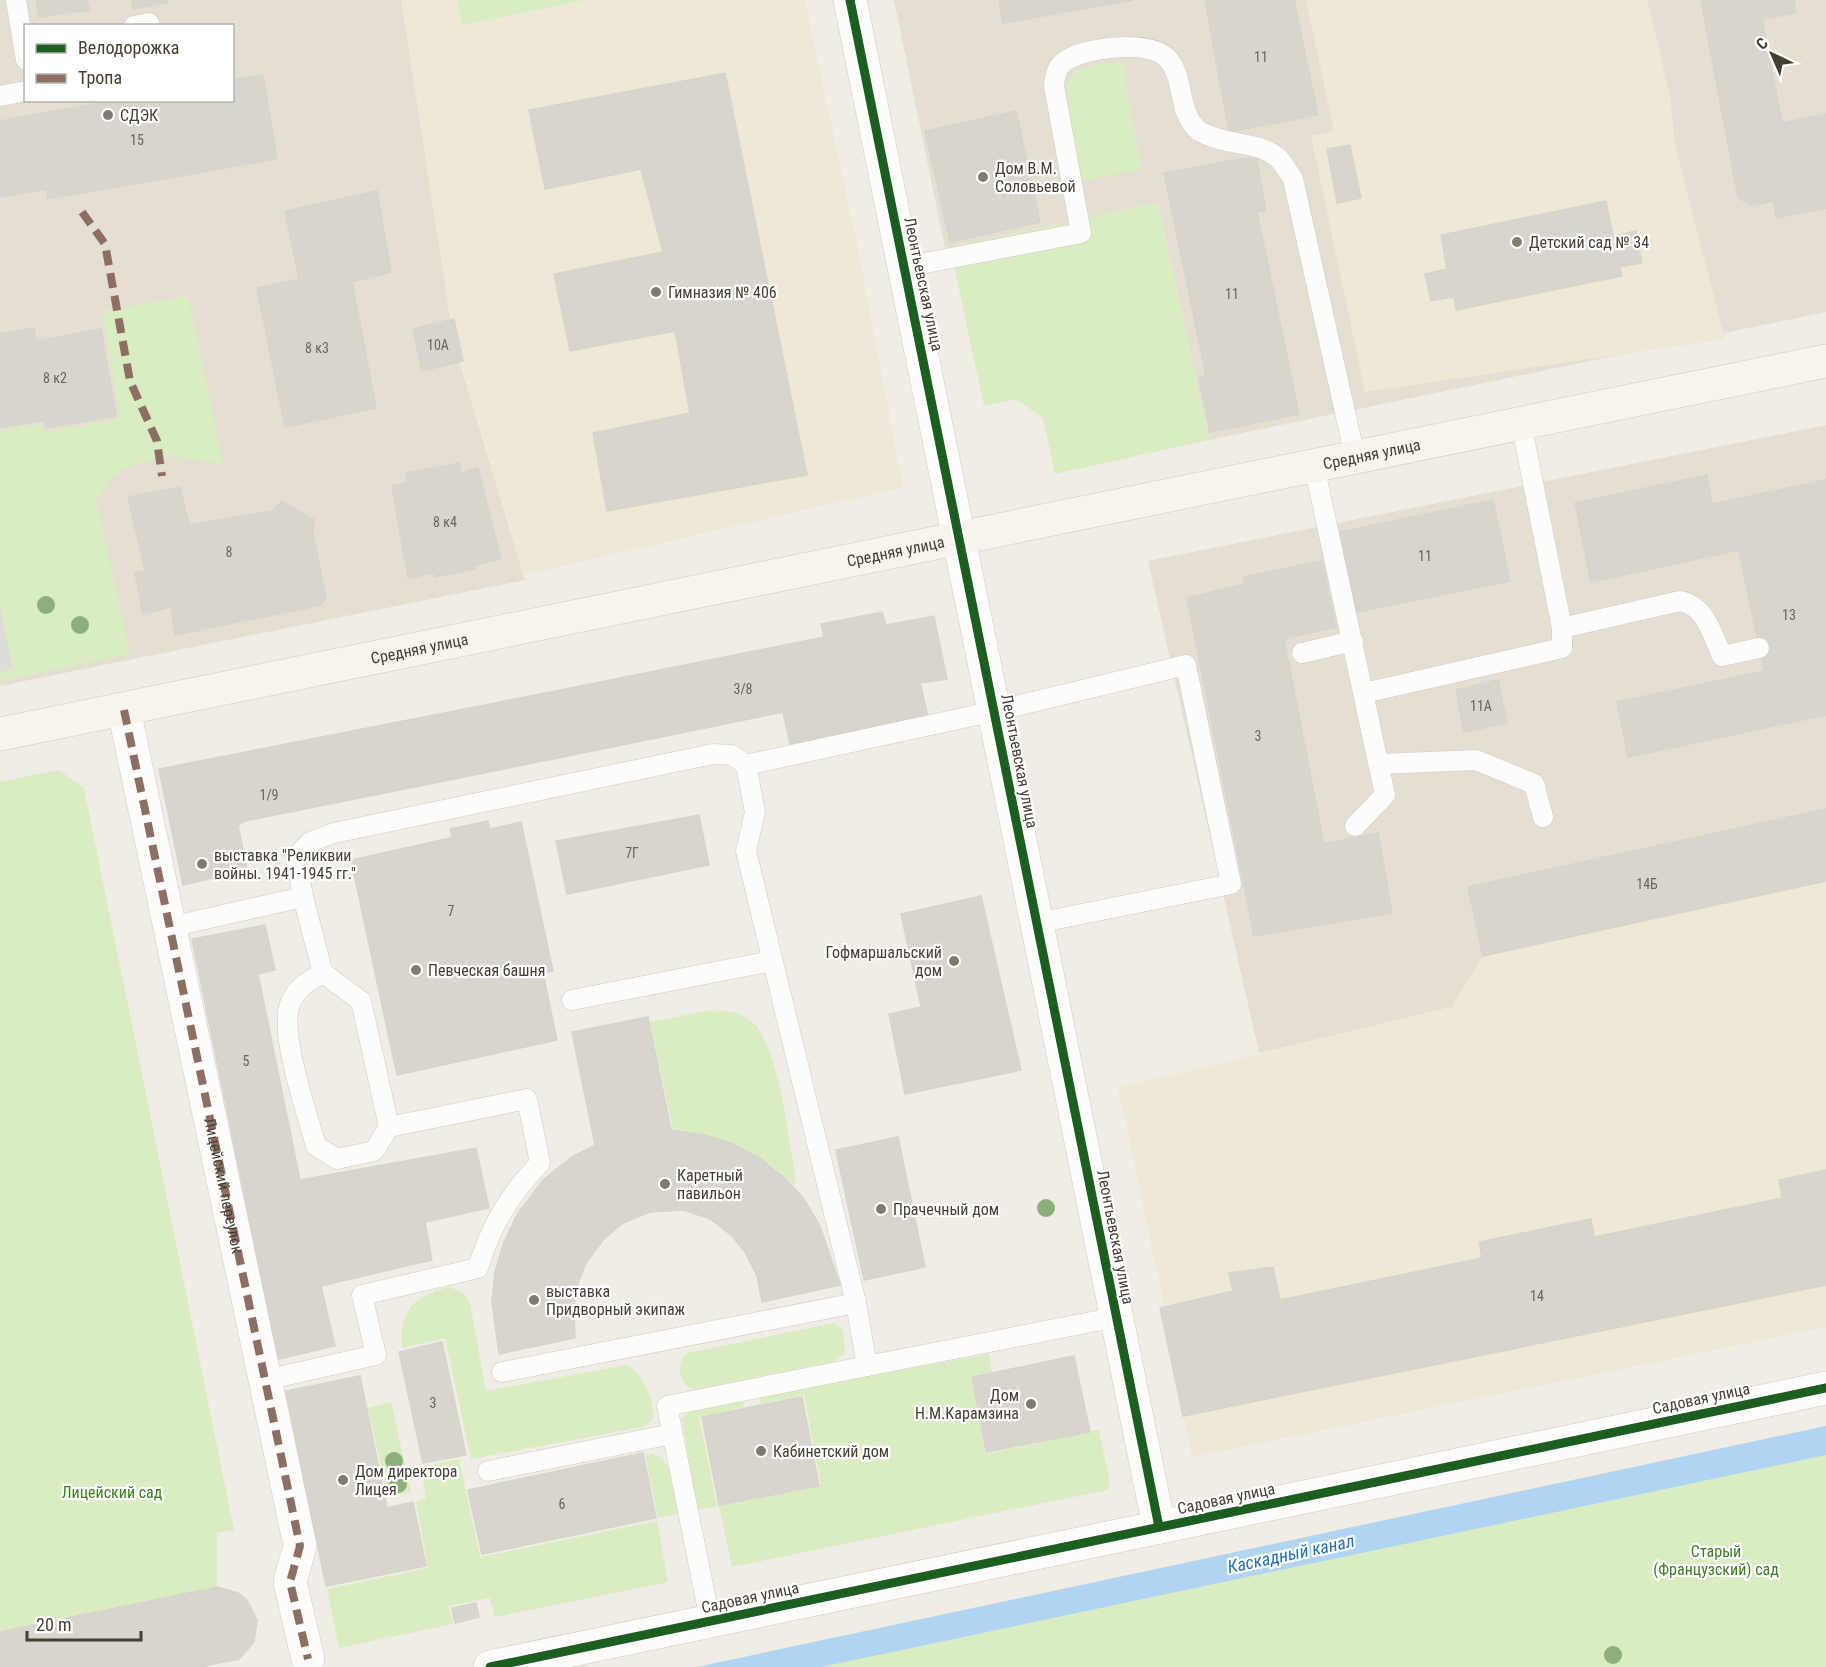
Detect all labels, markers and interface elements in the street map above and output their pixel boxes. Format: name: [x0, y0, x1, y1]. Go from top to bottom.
legend: [24, 24, 234, 102]
north arrow: [1742, 24, 1802, 84]
text: С: [1752, 34, 1772, 54]
text: Велодорожка: [78, 37, 179, 58]
house number: 11: [1254, 49, 1268, 65]
text: Тропа: [78, 67, 122, 88]
place label: СДЭК: [120, 106, 158, 125]
marker: СДЭК: [101, 108, 115, 122]
house number: 15: [130, 132, 144, 148]
place label: Дом В.М. Соловьевой: [995, 159, 1076, 196]
marker: Дом В.М. Соловьевой: [976, 170, 990, 184]
street label: Леонтьевская улица: [900, 215, 947, 353]
place label: Детский сад № 34: [1529, 233, 1649, 252]
marker: Детский сад № 34: [1510, 235, 1524, 249]
place label: Гимназия № 406: [668, 283, 777, 302]
marker: Гимназия № 406: [649, 285, 663, 299]
house number: 11: [1225, 286, 1239, 302]
house number: 10А: [427, 337, 449, 353]
house number: 8 к3: [305, 340, 329, 356]
house number: 8 к2: [43, 370, 67, 386]
street label: Средняя улица: [1321, 435, 1422, 474]
house number: 8 к4: [433, 514, 457, 530]
street label: Средняя улица: [845, 532, 946, 571]
house number: 8: [226, 544, 233, 560]
house number: 11: [1418, 548, 1432, 564]
house number: 13: [1782, 607, 1796, 623]
street label: Средняя улица: [369, 630, 470, 668]
house number: 3/8: [733, 681, 753, 697]
street label: Леонтьевская улица: [997, 692, 1042, 830]
house number: 11А: [1470, 698, 1492, 714]
house number: 3: [1255, 728, 1261, 744]
house number: 1/9: [259, 787, 279, 803]
house number: 7Г: [625, 845, 639, 861]
place label: выставка "Реликвии войны. 1941-1945 гг.": [214, 846, 356, 883]
marker: выставка "Реликвии войны. 1941-1945 гг.": [195, 857, 209, 871]
house number: 14Б: [1636, 876, 1658, 892]
house number: 7: [448, 903, 455, 919]
place label: Гофмаршальский дом: [826, 943, 942, 980]
marker: Гофмаршальский дом: [947, 954, 961, 968]
place label: Певческая башня: [428, 961, 545, 980]
marker: Певческая башня: [409, 963, 423, 977]
house number: 5: [243, 1053, 250, 1069]
street label: Лицейский переулок: [200, 1116, 247, 1256]
place label: Каретный павильон: [677, 1166, 743, 1203]
street label: Леонтьевская улица: [1093, 1168, 1138, 1306]
marker: Каретный павильон: [658, 1177, 672, 1191]
place label: Прачечный дом: [893, 1200, 999, 1219]
marker: Прачечный дом: [874, 1202, 888, 1216]
place label: выставка Придворный экипаж: [546, 1282, 686, 1319]
house number: 14: [1530, 1288, 1544, 1304]
marker: выставка Придворный экипаж: [527, 1293, 541, 1307]
street label: Садовая улица: [1651, 1379, 1752, 1418]
place label: Дом Н.М.Карамзина: [915, 1386, 1019, 1423]
house number: 3: [430, 1395, 436, 1411]
marker: Дом Н.М.Карамзина: [1024, 1397, 1038, 1411]
place label: Кабинетский дом: [773, 1442, 889, 1461]
marker: Кабинетский дом: [754, 1444, 768, 1458]
place label: Дом директора Лицея: [355, 1462, 457, 1499]
marker: Дом директора Лицея: [336, 1473, 350, 1487]
street label: Садовая улица: [1176, 1479, 1277, 1518]
park label: Лицейский сад: [62, 1483, 163, 1502]
house number: 6: [559, 1496, 566, 1512]
water label: Каскадный канал: [1226, 1530, 1356, 1577]
park label: Старый (Французский) сад: [1653, 1542, 1779, 1579]
street label: Садовая улица: [700, 1578, 801, 1617]
scale bar: [27, 1604, 141, 1642]
text: 20 m: [36, 1614, 71, 1635]

